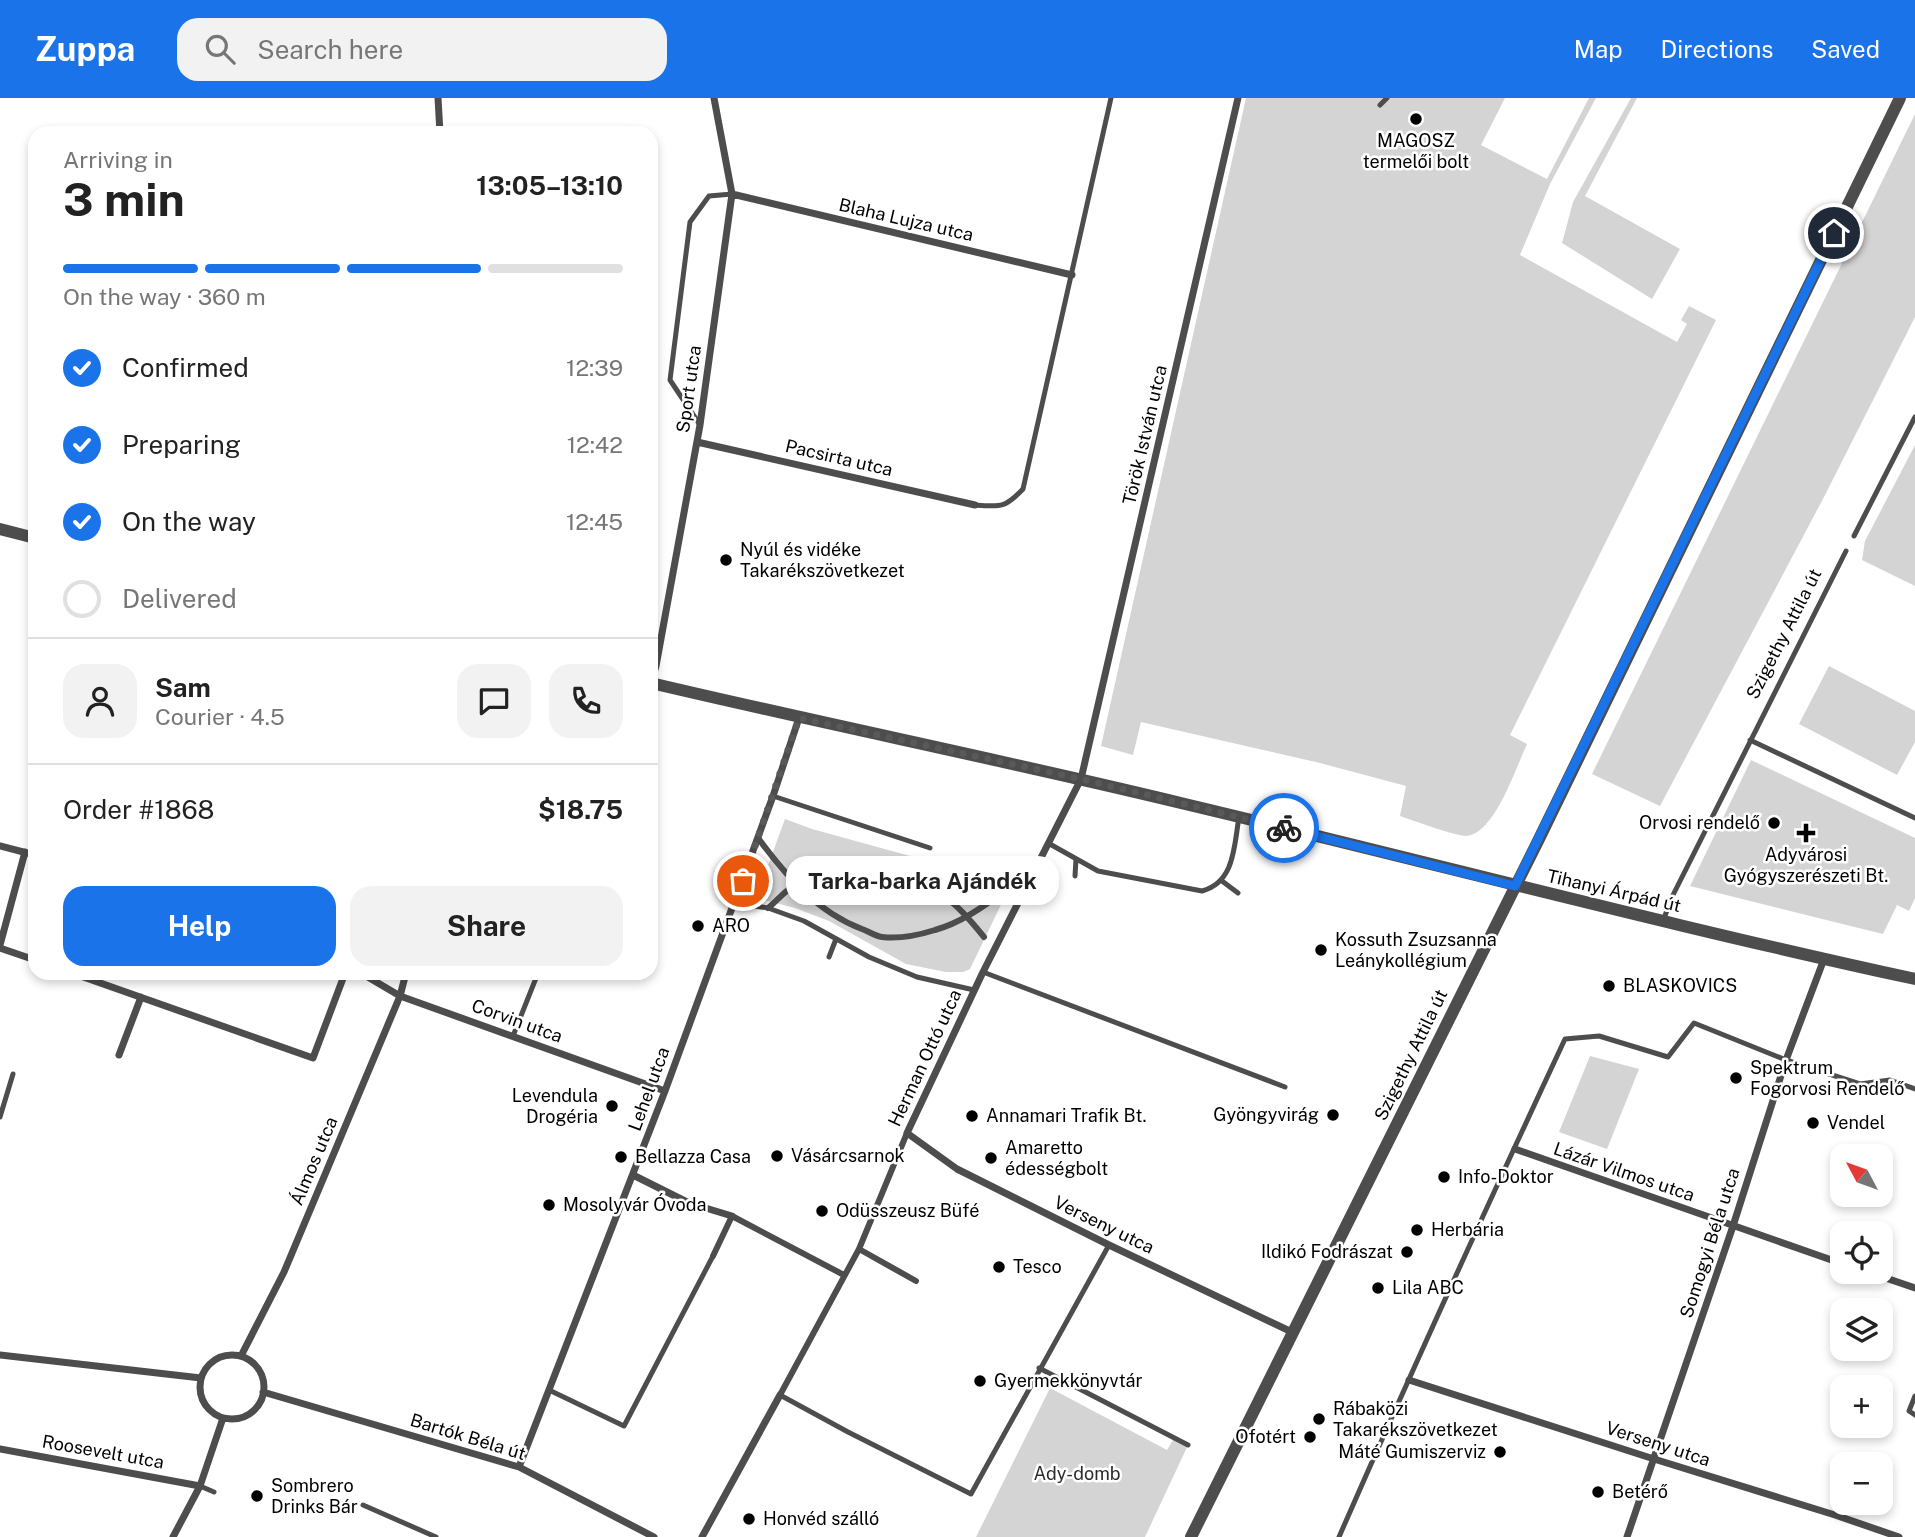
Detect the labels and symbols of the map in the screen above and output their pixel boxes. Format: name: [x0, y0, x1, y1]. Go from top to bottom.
marker: MAGOSZ termelői bolt: [1408, 111, 1424, 127]
place label: MAGOSZ termelői bolt: [1363, 130, 1469, 172]
street label: Blaha Lujza utca: [837, 194, 976, 245]
pin: [1804, 203, 1864, 263]
street label: Sport utca: [672, 344, 705, 434]
street label: Török István utca: [1118, 363, 1171, 507]
street label: Pacsirta utca: [783, 435, 895, 480]
place label: Nyúl és vidéke Takarékszövetkezet: [740, 539, 905, 581]
marker: Nyúl és vidéke Takarékszövetkezet: [718, 552, 734, 568]
street label: Szigethy Attila út: [1742, 565, 1825, 702]
courier: [1249, 793, 1319, 863]
place label: Orvosi rendelő: [1639, 812, 1760, 833]
marker: Orvosi rendelő: [1766, 815, 1782, 831]
marker: Adyvárosi Gyógyszerészeti Bt.: [1798, 825, 1814, 841]
place label: Adyvárosi Gyógyszerészeti Bt.: [1724, 844, 1888, 886]
pin: [713, 851, 773, 911]
callout: Tarka-barka Ajándék: [785, 856, 1058, 906]
street label: Tihanyi Árpád út: [1545, 864, 1683, 916]
place label: ARO: [712, 915, 750, 936]
marker: ARO: [690, 918, 706, 934]
place label: Kossuth Zsuzsanna Leánykollégium: [1335, 929, 1497, 971]
marker: Kossuth Zsuzsanna Leánykollégium: [1313, 942, 1329, 958]
place label: BLASKOVICS: [1623, 975, 1737, 996]
marker: BLASKOVICS: [1601, 978, 1617, 994]
street label: Herman Ottó utca: [884, 986, 965, 1129]
street label: Szigethy Attila út: [1370, 986, 1451, 1124]
street label: Corvin utca: [469, 994, 565, 1047]
street label: Lehel utca: [624, 1044, 673, 1134]
place label: Spektrum Fogorvosi Rendelő: [1750, 1057, 1904, 1099]
marker: Spektrum Fogorvosi Rendelő: [1728, 1070, 1744, 1086]
place label: Levendula Drogéria: [512, 1085, 598, 1127]
marker: Levendula Drogéria: [604, 1098, 620, 1114]
place label: Gyöngyvirág: [1213, 1104, 1319, 1125]
place label: Annamari Trafik Bt.: [986, 1105, 1147, 1126]
marker: Gyöngyvirág: [1325, 1107, 1341, 1123]
marker: Annamari Trafik Bt.: [964, 1108, 980, 1124]
place label: Vendel: [1827, 1112, 1885, 1133]
street label: Álmos utca: [285, 1113, 342, 1208]
marker: Vendel: [1805, 1115, 1821, 1131]
place label: Amaretto édességbolt: [1005, 1137, 1108, 1179]
street label: Lázár Vilmos utca: [1551, 1138, 1697, 1205]
north arrow: [1830, 1144, 1894, 1208]
place label: Vásárcsarnok: [791, 1145, 905, 1166]
place label: Bellazza Casa: [635, 1146, 751, 1167]
marker: Vásárcsarnok: [769, 1148, 785, 1164]
marker: Bellazza Casa: [613, 1149, 629, 1165]
marker: Amaretto édességbolt: [983, 1150, 999, 1166]
street label: Somogyi Béla utca: [1675, 1165, 1744, 1320]
place label: Info-Doktor: [1458, 1166, 1554, 1187]
marker: Info-Doktor: [1436, 1169, 1452, 1185]
street label: Verseny utca: [1051, 1191, 1158, 1258]
place label: Mosolyvár Óvoda: [563, 1193, 706, 1215]
marker: Mosolyvár Óvoda: [541, 1197, 557, 1213]
place label: Odüsszeusz Büfé: [836, 1200, 979, 1221]
marker: Odüsszeusz Büfé: [814, 1203, 830, 1219]
place label: Herbária: [1431, 1219, 1504, 1240]
marker: Herbária: [1409, 1222, 1425, 1238]
place label: Ildikó Fodrászat: [1261, 1241, 1393, 1262]
marker: Ildikó Fodrászat: [1399, 1244, 1415, 1260]
place label: Tesco: [1013, 1256, 1062, 1277]
marker: Tesco: [991, 1259, 1007, 1275]
place label: Lila ABC: [1392, 1277, 1464, 1298]
marker: Lila ABC: [1370, 1280, 1386, 1296]
place label: Gyermekkönyvtár: [994, 1370, 1143, 1391]
marker: Gyermekkönyvtár: [972, 1373, 988, 1389]
place label: Rábaközi Takarékszövetkezet: [1333, 1398, 1498, 1440]
street label: Bartók Béla út: [408, 1409, 528, 1464]
marker: Rábaközi Takarékszövetkezet: [1311, 1411, 1327, 1427]
street label: Verseny utca: [1603, 1417, 1713, 1470]
place label: Ofotért: [1235, 1426, 1296, 1447]
marker: Ofotért: [1302, 1429, 1318, 1445]
street label: Roosevelt utca: [41, 1430, 166, 1473]
place label: Máté Gumiszerviz: [1338, 1441, 1486, 1462]
marker: Máté Gumiszerviz: [1492, 1444, 1508, 1460]
park label: Ady-domb: [1034, 1463, 1120, 1484]
place label: Sombrero Drinks Bár: [271, 1475, 358, 1517]
place label: Betérő: [1612, 1481, 1668, 1502]
marker: Betérő: [1590, 1484, 1606, 1500]
marker: Sombrero Drinks Bár: [249, 1488, 265, 1504]
place label: Honvéd szálló: [763, 1508, 879, 1529]
marker: Honvéd szálló: [741, 1511, 757, 1527]

